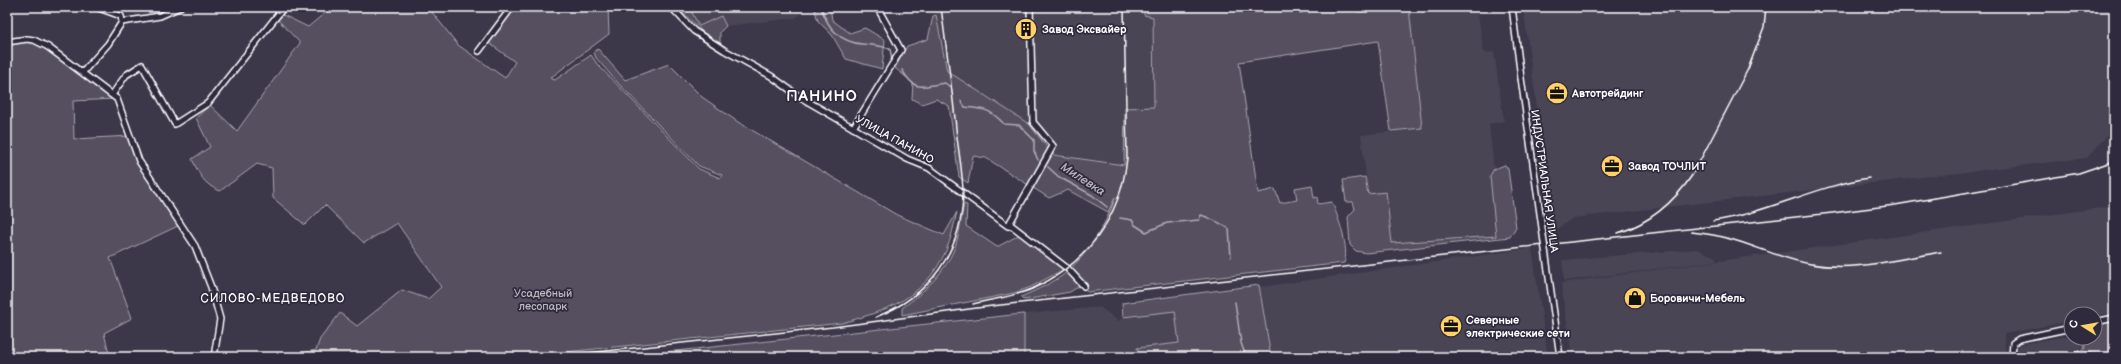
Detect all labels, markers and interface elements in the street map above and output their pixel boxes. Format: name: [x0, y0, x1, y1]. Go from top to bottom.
building icon: Завод Эксвайер: [1013, 16, 1039, 42]
place label: Завод Эксвайер: [1042, 23, 1127, 36]
office icon: Автотрейдинг: [1544, 80, 1570, 106]
district label: ПАНИНО: [786, 87, 858, 106]
place label: Автотрейдинг: [1571, 87, 1644, 100]
street label: ИНДУСТРИАЛЬНАЯ УЛИЦА: [1528, 109, 1561, 254]
street label: УЛИЦА ПАНИНО: [853, 113, 936, 166]
office icon: Завод ТОЧЛИТ: [1599, 153, 1625, 179]
water label: Милевка: [1058, 160, 1108, 199]
place label: Завод ТОЧЛИТ: [1628, 160, 1706, 173]
shop icon: Боровичи-Мебель: [1622, 285, 1648, 311]
park label: Усадебный лесопарк: [514, 287, 572, 313]
district label: СИЛОВО-МЕДВЕДОВО: [201, 291, 345, 306]
place label: Боровичи-Мебель: [1650, 292, 1745, 305]
north arrow: [2063, 306, 2103, 346]
office icon: Северные электрические сети: [1438, 313, 1464, 339]
place label: Северные электрические сети: [1466, 314, 1570, 340]
text: С: [2067, 319, 2081, 329]

